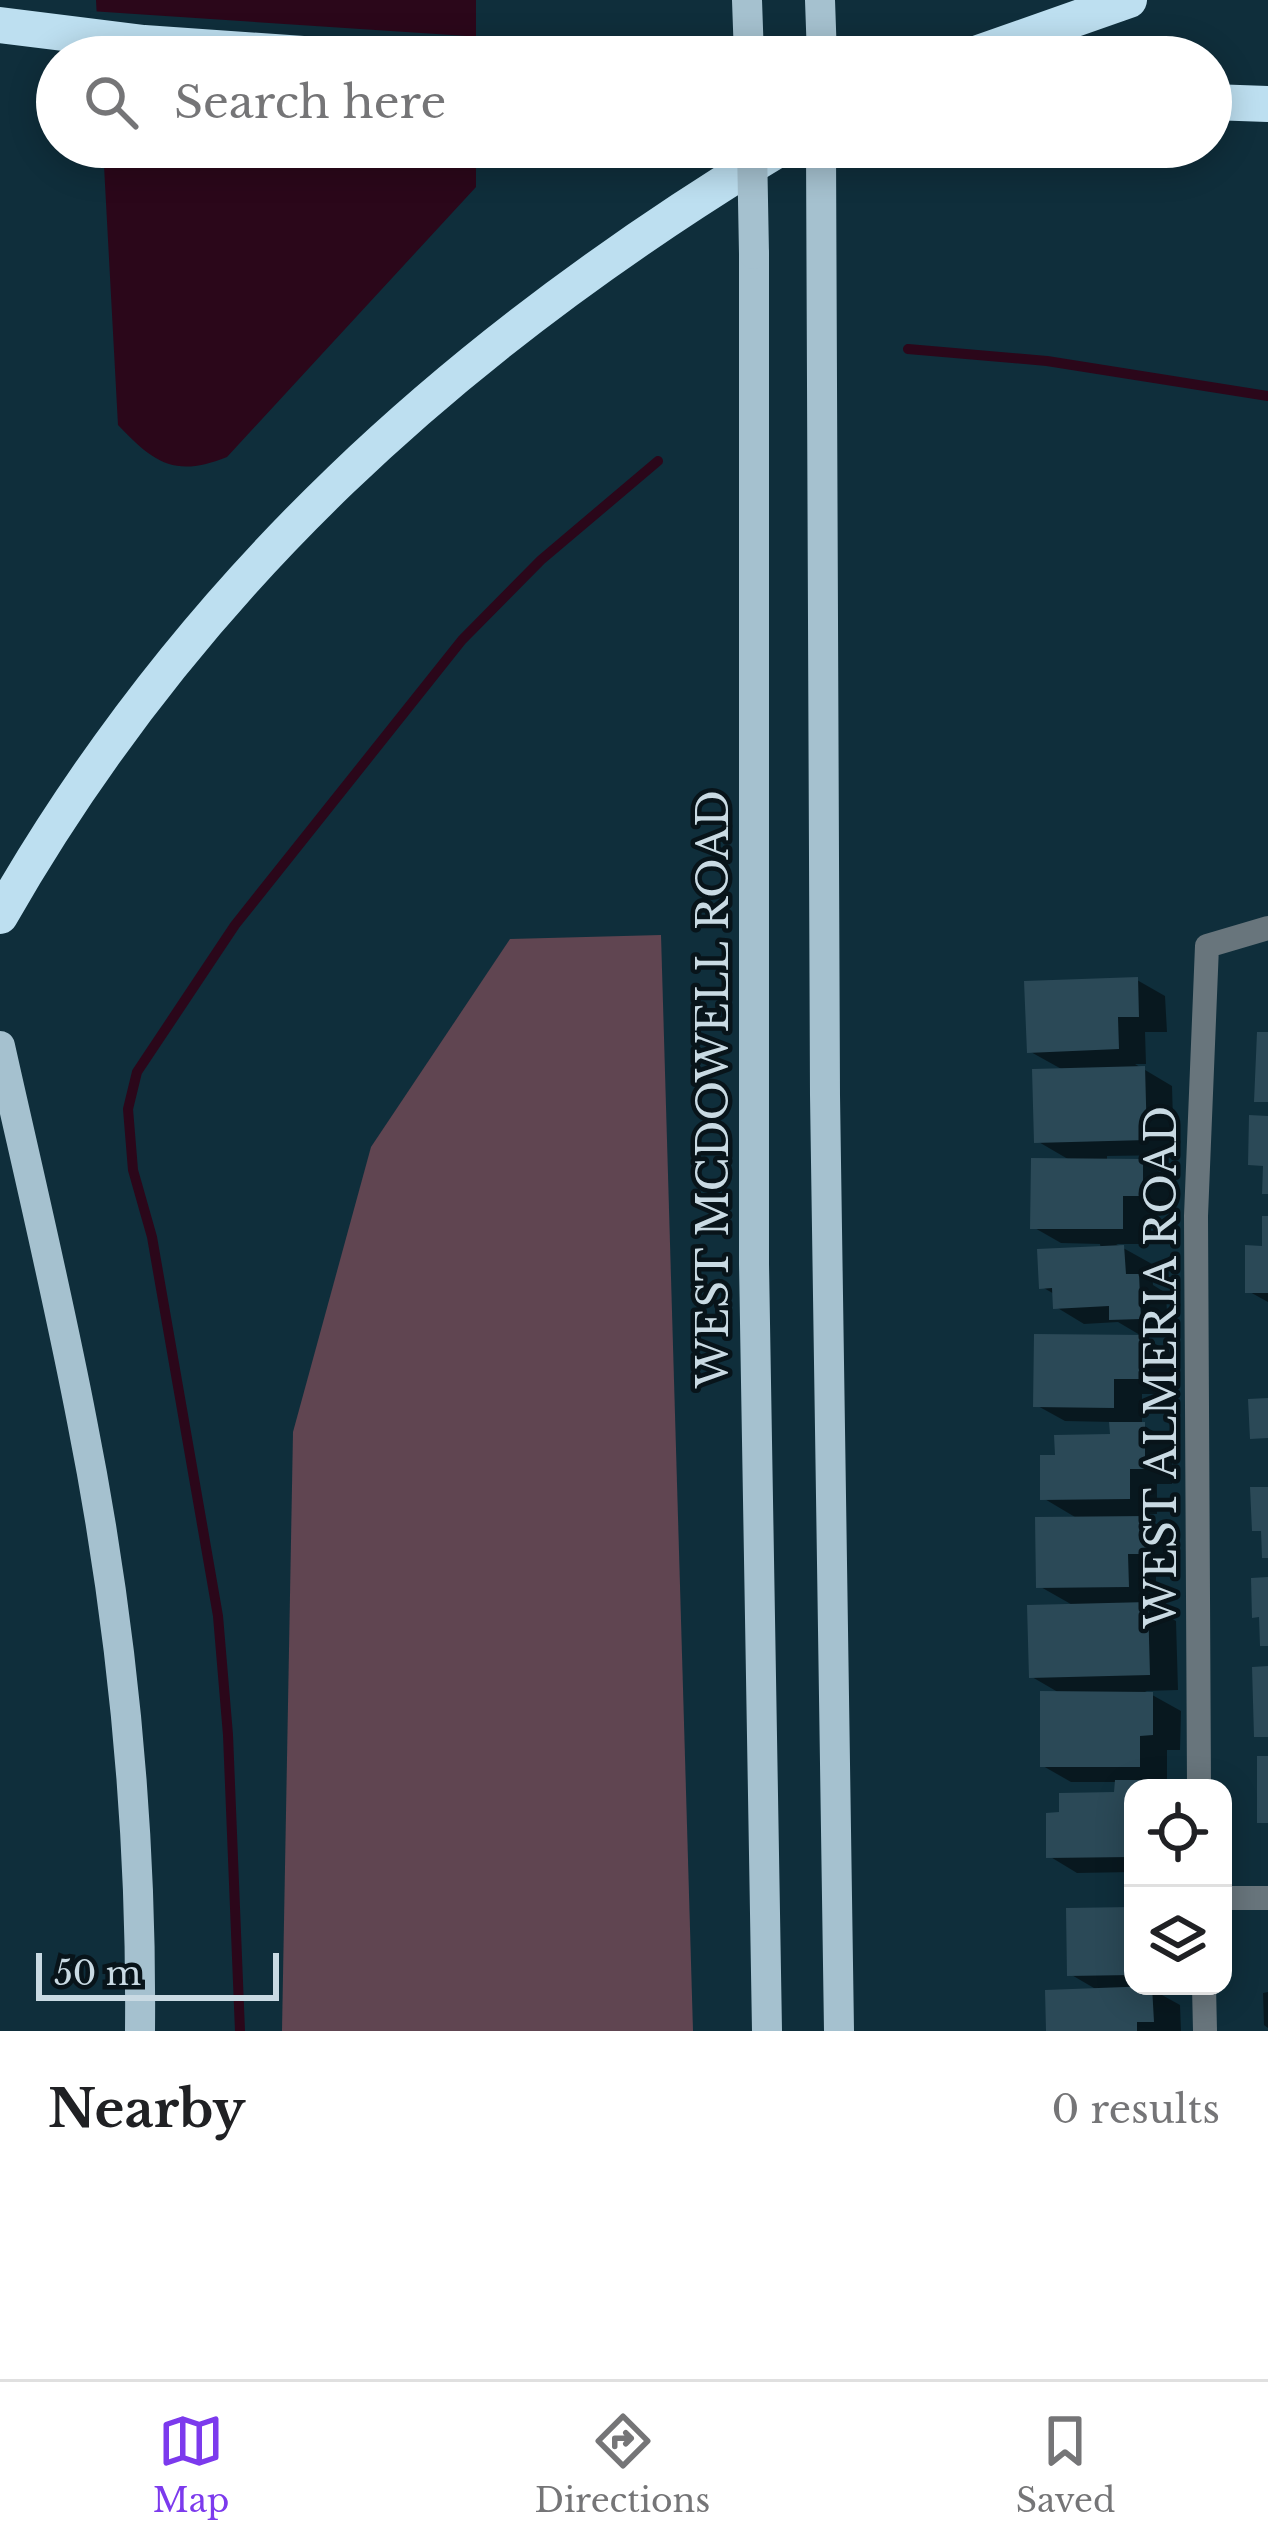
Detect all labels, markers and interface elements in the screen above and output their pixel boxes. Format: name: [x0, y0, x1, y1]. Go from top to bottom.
search box: [36, 36, 1232, 168]
icon: search: [78, 69, 144, 135]
text: Search here: [174, 74, 446, 130]
street label: WEST MCDOWELL ROAD: [687, 790, 739, 1389]
street label: WEST ALMERIA ROAD: [1135, 1106, 1187, 1629]
map controls: [1124, 1779, 1232, 1995]
button: locate: [1124, 1779, 1232, 1887]
button: layers: [1124, 1887, 1232, 1995]
scale bar: [36, 1947, 279, 2000]
text: 50 m: [54, 1953, 141, 1994]
text: Nearby: [48, 2078, 245, 2141]
text: 0 results: [1051, 2085, 1220, 2134]
tab: Map: [153, 2408, 229, 2521]
tab: Directions: [535, 2408, 710, 2521]
tab: Saved: [1016, 2408, 1115, 2521]

